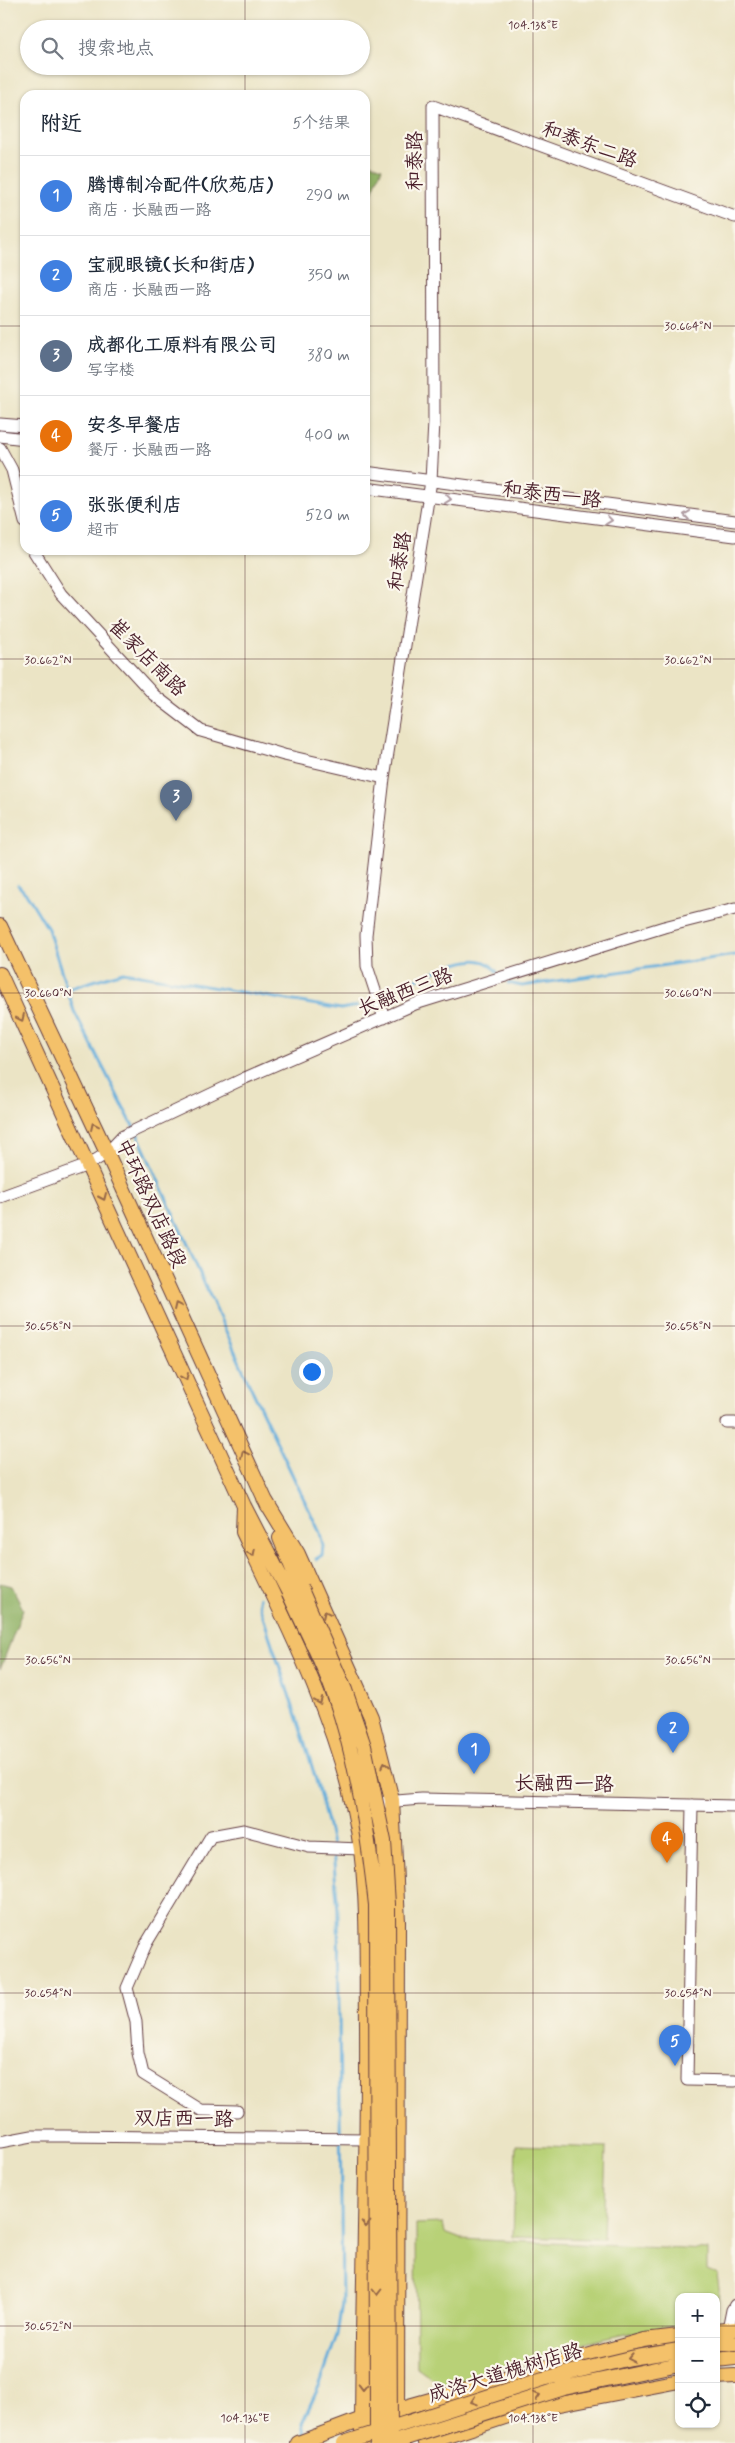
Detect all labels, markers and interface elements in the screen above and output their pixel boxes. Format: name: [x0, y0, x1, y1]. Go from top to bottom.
text: 104.138°E: [508, 18, 558, 34]
search box: [20, 20, 370, 75]
icon: search: [38, 34, 66, 62]
text: 搜索地点: [78, 36, 154, 61]
text: 附近: [40, 110, 82, 138]
text: 5个结果: [292, 113, 350, 134]
street label: 和泰东二路: [538, 116, 642, 176]
street label: 和泰路: [402, 130, 429, 191]
text: 腾博制冷配件(欣苑店): [87, 173, 273, 198]
text: 1: [52, 185, 60, 206]
text: 290 m: [306, 185, 350, 206]
text: 商店 · 长融西一路: [87, 200, 211, 221]
text: 宝视眼镜(长和街店): [87, 253, 254, 278]
text: 2: [52, 265, 60, 286]
text: 350 m: [308, 265, 350, 286]
text: 商店 · 长融西一路: [87, 280, 211, 301]
text: 30.664°N: [664, 319, 712, 335]
text: 成都化工原料有限公司: [87, 333, 277, 358]
text: 3: [52, 345, 60, 366]
text: 380 m: [307, 345, 350, 366]
text: 写字楼: [87, 360, 135, 381]
text: 安冬早餐店: [87, 413, 182, 438]
text: 4: [51, 425, 61, 446]
text: 400 m: [305, 425, 350, 446]
text: 餐厅 · 长融西一路: [87, 440, 211, 461]
street label: 和泰西一路: [501, 476, 604, 515]
text: 张张便利店: [87, 493, 182, 518]
one-way arrow: [444, 494, 452, 504]
text: 5: [51, 505, 61, 526]
text: 520 m: [305, 505, 350, 526]
one-way arrow: [682, 510, 690, 521]
one-way arrow: [605, 514, 613, 525]
text: 超市: [87, 520, 119, 541]
street label: 和泰路: [382, 529, 419, 593]
street label: 崔家店南路: [102, 613, 193, 704]
text: 30.662°N: [24, 653, 72, 669]
text: 30.662°N: [664, 653, 712, 669]
pin: 3: [160, 780, 192, 821]
street label: 长融西三路: [354, 962, 458, 1023]
text: 30.660°N: [24, 986, 72, 1002]
text: 30.660°N: [664, 986, 712, 1002]
one-way arrow: [14, 1013, 25, 1022]
one-way arrow: [90, 1122, 101, 1131]
street label: 中环路双店路段: [109, 1134, 192, 1273]
one-way arrow: [97, 1192, 108, 1201]
one-way arrow: [172, 1302, 183, 1311]
text: 30.658°N: [25, 1319, 71, 1335]
text: 30.658°N: [665, 1319, 711, 1335]
your location: [299, 1359, 325, 1385]
one-way arrow: [179, 1372, 189, 1381]
one-way arrow: [240, 1450, 250, 1459]
one-way arrow: [246, 1548, 257, 1557]
one-way arrow: [321, 1610, 332, 1619]
text: 30.656°N: [25, 1653, 71, 1669]
text: 30.656°N: [665, 1653, 711, 1669]
one-way arrow: [313, 1696, 323, 1705]
pin: 2: [657, 1712, 689, 1753]
pin: 1: [458, 1733, 490, 1774]
one-way arrow: [380, 1761, 391, 1770]
street label: 长融西一路: [514, 1770, 615, 1799]
pin: 4: [651, 1822, 683, 1863]
text: 30.654°N: [25, 1986, 71, 2002]
text: 30.654°N: [665, 1986, 711, 2002]
pin: 5: [659, 2025, 691, 2066]
street label: 双店西一路: [134, 2105, 235, 2134]
one-way arrow: [361, 2221, 371, 2229]
one-way arrow: [372, 2288, 382, 2296]
map controls: [675, 2293, 720, 2428]
button: +: [675, 2293, 720, 2338]
text: 30.652°N: [25, 2319, 71, 2335]
street label: 成洛大道槐树店路: [425, 2337, 587, 2410]
button: −: [675, 2338, 720, 2383]
one-way arrow: [626, 2352, 635, 2363]
one-way arrow: [357, 2383, 368, 2391]
button: locate: [675, 2383, 720, 2428]
one-way arrow: [533, 2392, 541, 2402]
one-way arrow: [470, 2395, 479, 2405]
text: 104.136°E: [220, 2411, 270, 2427]
text: 104.138°E: [508, 2411, 558, 2427]

